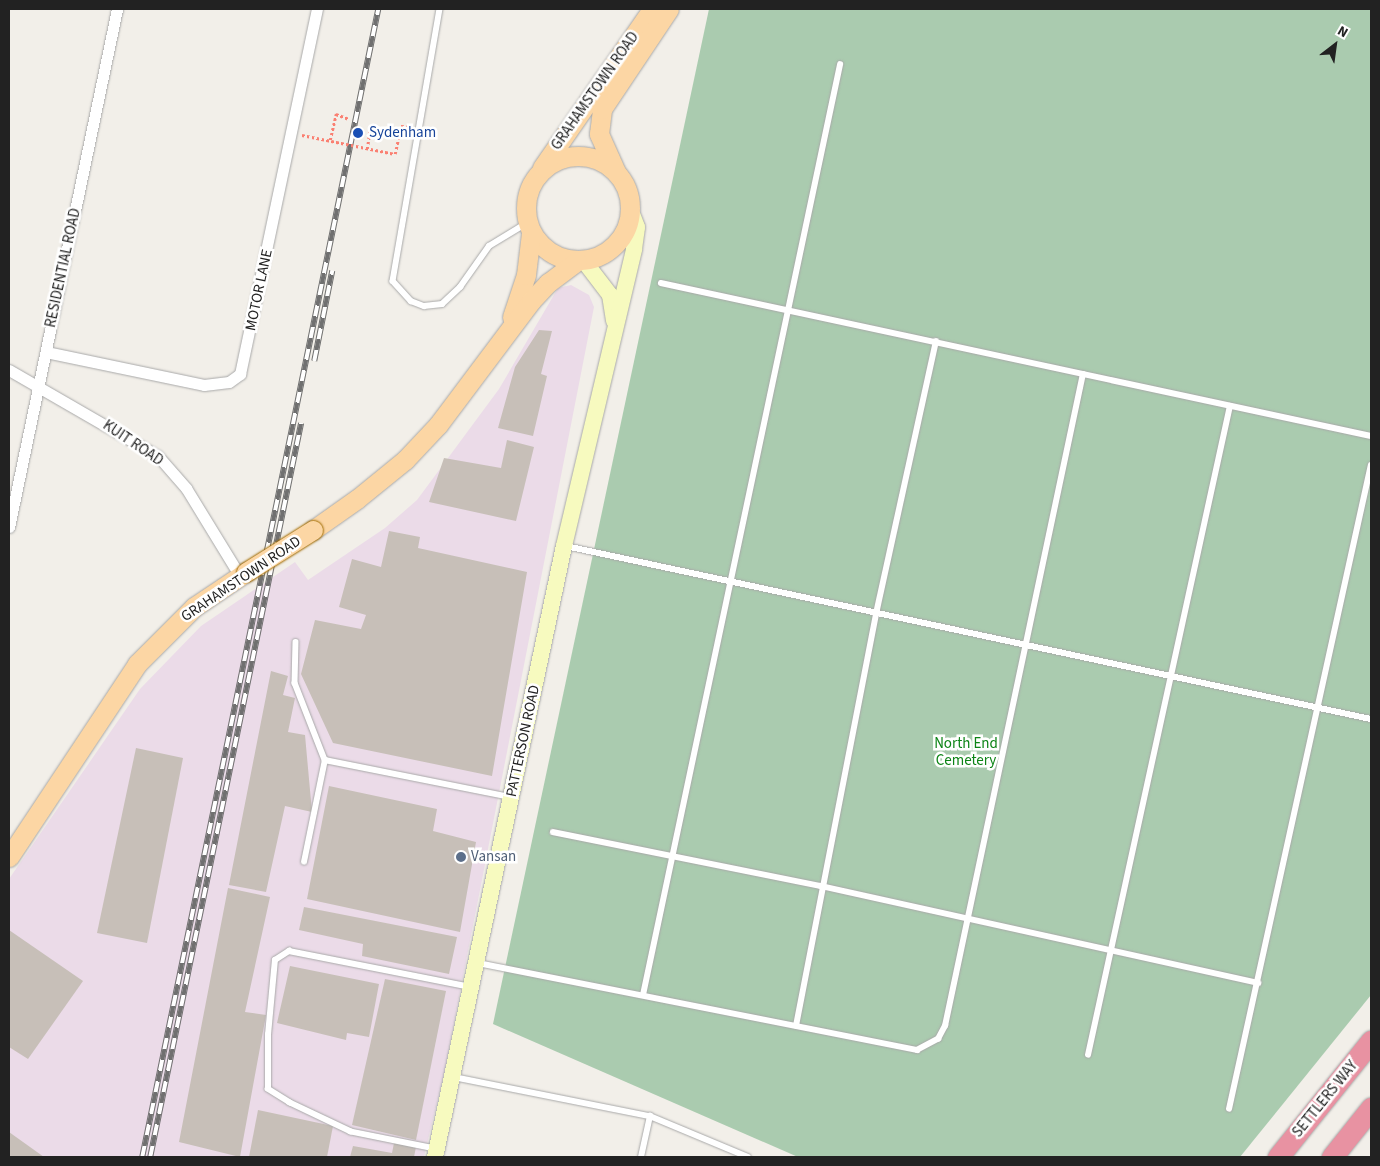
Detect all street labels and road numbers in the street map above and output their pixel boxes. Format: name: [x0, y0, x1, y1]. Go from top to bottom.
street label: GRAHAMSTOWN ROAD: [547, 28, 643, 154]
street label: RESIDENTIAL ROAD: [42, 207, 84, 329]
street label: MOTOR LANE: [242, 248, 276, 332]
street label: KUIT ROAD: [99, 416, 167, 470]
street label: GRAHAMSTOWN ROAD: [178, 532, 304, 626]
street label: PATTERSON ROAD: [502, 683, 544, 799]
street label: SETTLERS WAY: [1289, 1057, 1361, 1141]

